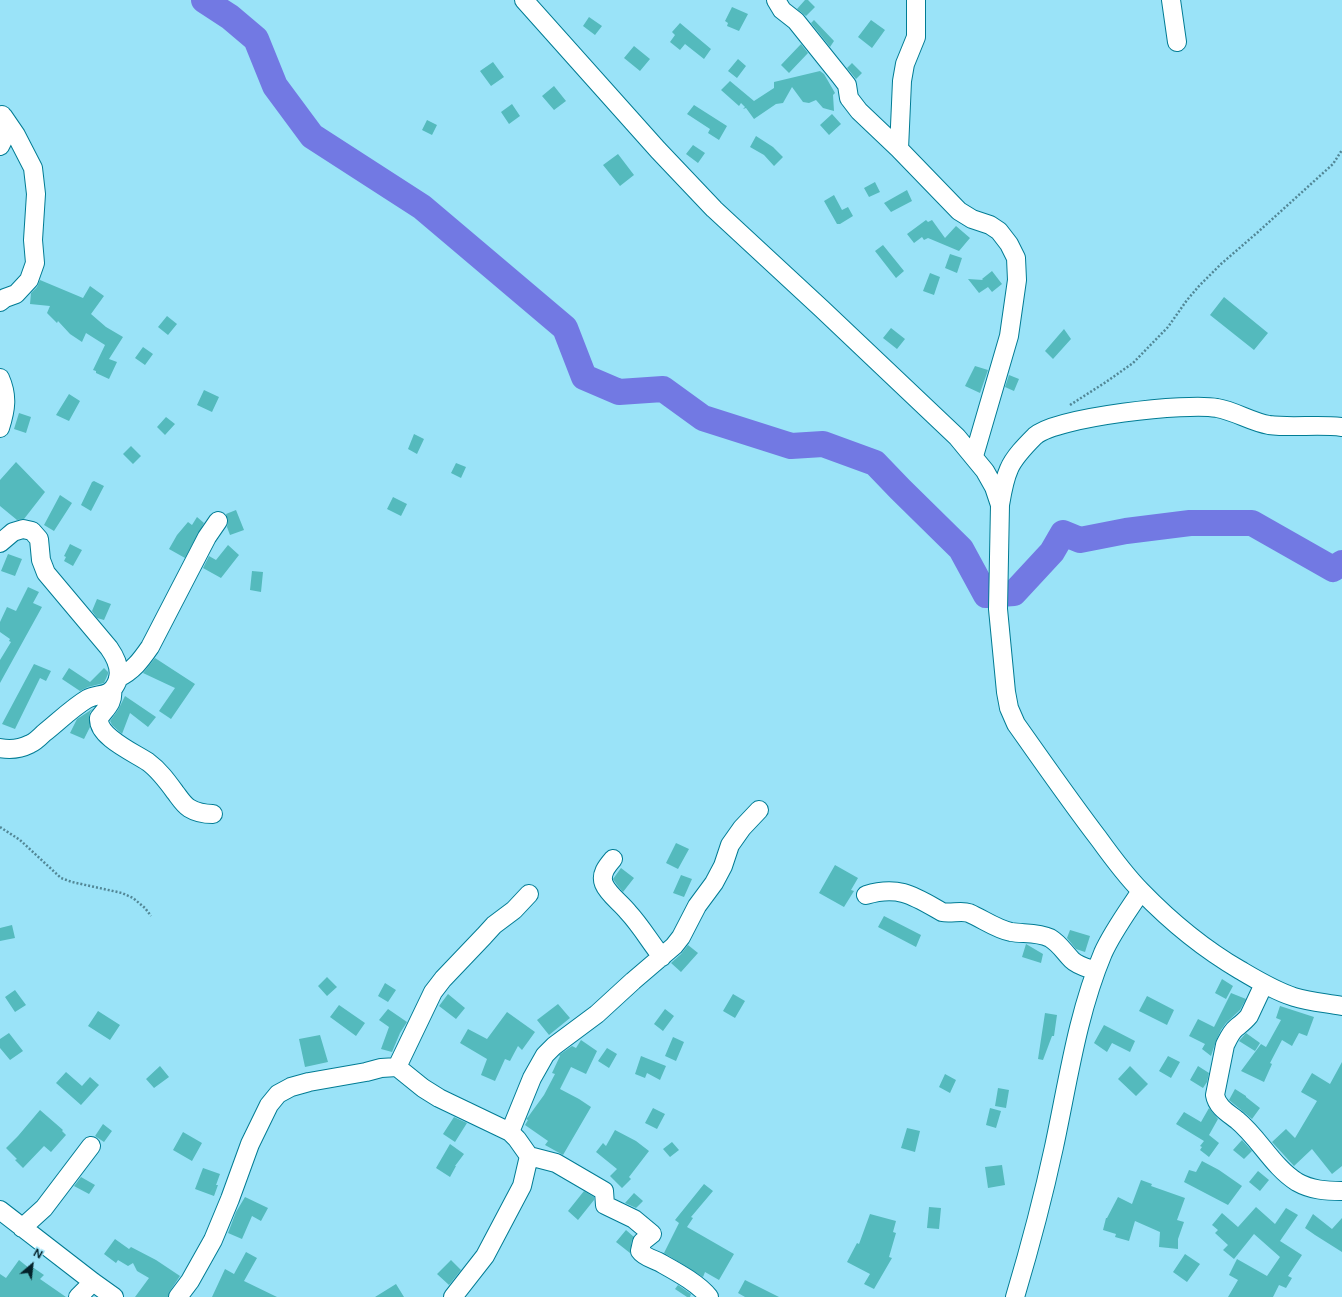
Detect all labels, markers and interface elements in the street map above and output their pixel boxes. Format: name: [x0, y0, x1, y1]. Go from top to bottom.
north arrow: [12, 1245, 52, 1285]
text: N: [31, 1246, 45, 1262]

